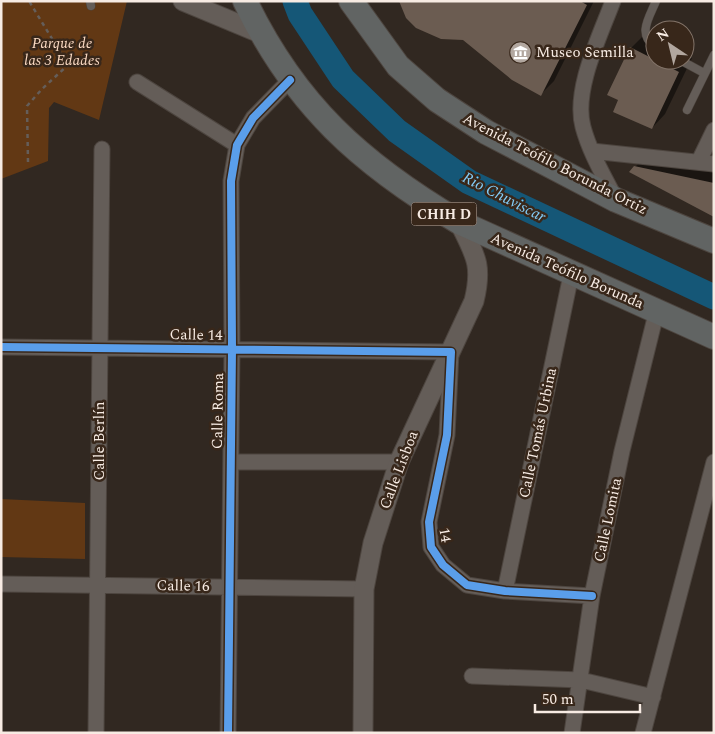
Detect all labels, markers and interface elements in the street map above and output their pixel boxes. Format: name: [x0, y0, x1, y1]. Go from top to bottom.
north arrow: [645, 20, 695, 70]
text: N: [652, 23, 674, 47]
park label: Parque de las 3 Edades: [24, 32, 100, 72]
museum icon: Museo Semilla: [508, 40, 532, 64]
place label: Museo Semilla: [536, 41, 634, 64]
street label: Avenida Teófilo Borunda Ortiz: [459, 107, 651, 221]
water label: Rio Chuviscar: [458, 166, 550, 229]
road number: CHIH D: [412, 202, 476, 225]
street label: Avenida Teófilo Borunda: [487, 227, 648, 315]
street label: Calle 14: [169, 323, 223, 347]
street label: Calle Tomás Urbina: [513, 365, 563, 500]
street label: Calle Roma: [206, 372, 230, 449]
street label: Calle Berlín: [88, 401, 111, 481]
street label: Calle Lisboa: [373, 427, 425, 513]
street label: Calle Lomita: [588, 475, 628, 564]
street label: 14: [432, 526, 458, 545]
street label: Calle 16: [156, 574, 210, 598]
scale bar: [535, 682, 640, 714]
text: 50 m: [542, 688, 574, 711]

